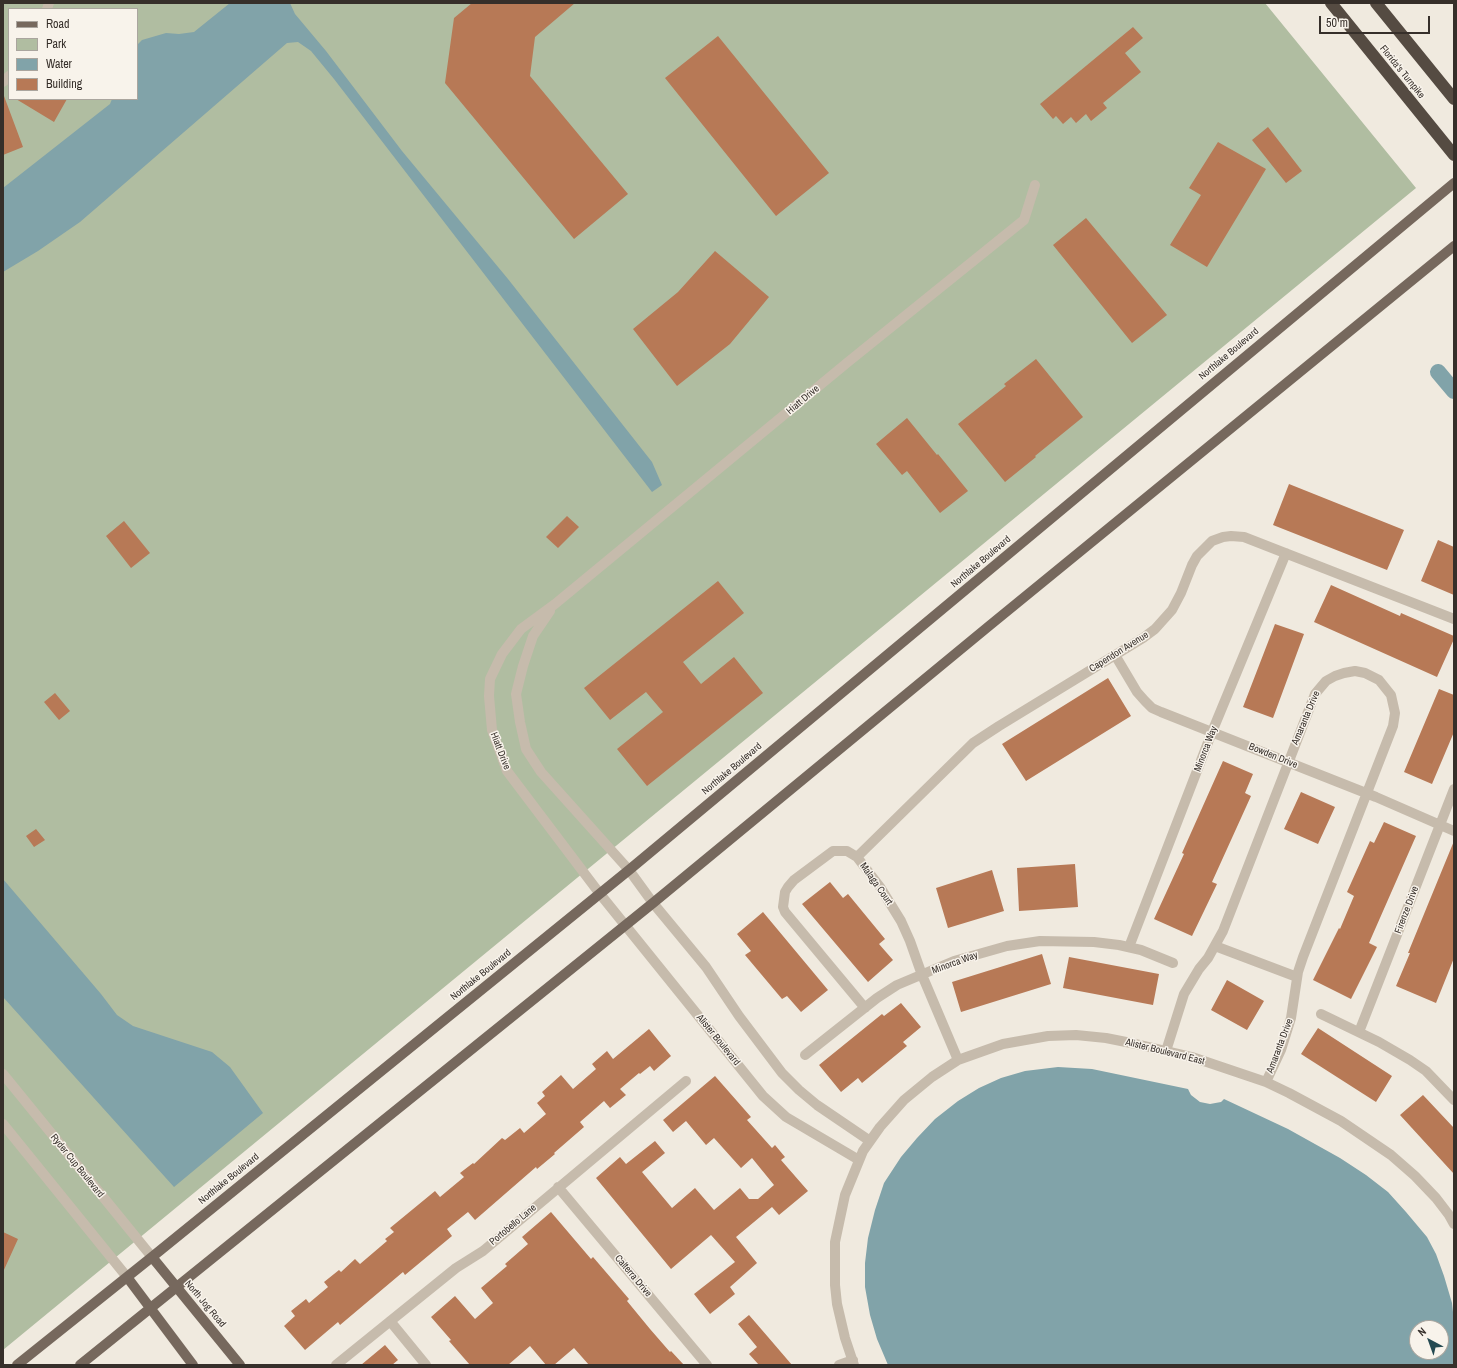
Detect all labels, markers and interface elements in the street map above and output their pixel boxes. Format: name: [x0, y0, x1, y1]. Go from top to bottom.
legend: [8, 8, 138, 100]
scale bar: [1321, 8, 1432, 34]
text: 50 m: [1326, 15, 1348, 31]
text: Road: [46, 16, 70, 32]
text: Park: [46, 36, 66, 52]
street label: Florida's Turnpike: [1377, 43, 1427, 101]
text: Water: [46, 56, 72, 72]
text: Building: [46, 76, 82, 92]
street label: Northlake Boulevard: [1197, 326, 1261, 382]
street label: Hiatt Drive: [784, 383, 822, 417]
street label: Northlake Boulevard: [949, 534, 1013, 590]
street label: Capendon Avenue: [1087, 629, 1151, 675]
street label: Amaranta Drive: [1289, 689, 1323, 747]
street label: Minorca Way: [1192, 724, 1220, 774]
street label: Hiatt Drive: [487, 731, 513, 771]
street label: Northlake Boulevard: [700, 741, 764, 797]
street label: Bowden Drive: [1247, 741, 1299, 771]
street label: Malaga Court: [857, 860, 895, 908]
street label: Firenze Drive: [1392, 885, 1422, 935]
street label: Northlake Boulevard: [448, 947, 514, 1003]
street label: Minorca Way: [930, 949, 980, 977]
street label: Alister Boulevard: [694, 1012, 742, 1068]
street label: Amaranta Drive: [1264, 1017, 1296, 1075]
street label: Alister Boulevard East: [1124, 1036, 1206, 1068]
street label: Ryder Cup Boulevard: [48, 1132, 106, 1200]
street label: Northlake Boulevard: [196, 1151, 262, 1207]
street label: Portobello Lane: [487, 1202, 539, 1248]
street label: Calterra Drive: [612, 1253, 654, 1299]
street label: North Jog Road: [182, 1278, 228, 1330]
north arrow: [1409, 1320, 1449, 1360]
text: N: [1415, 1324, 1429, 1339]

